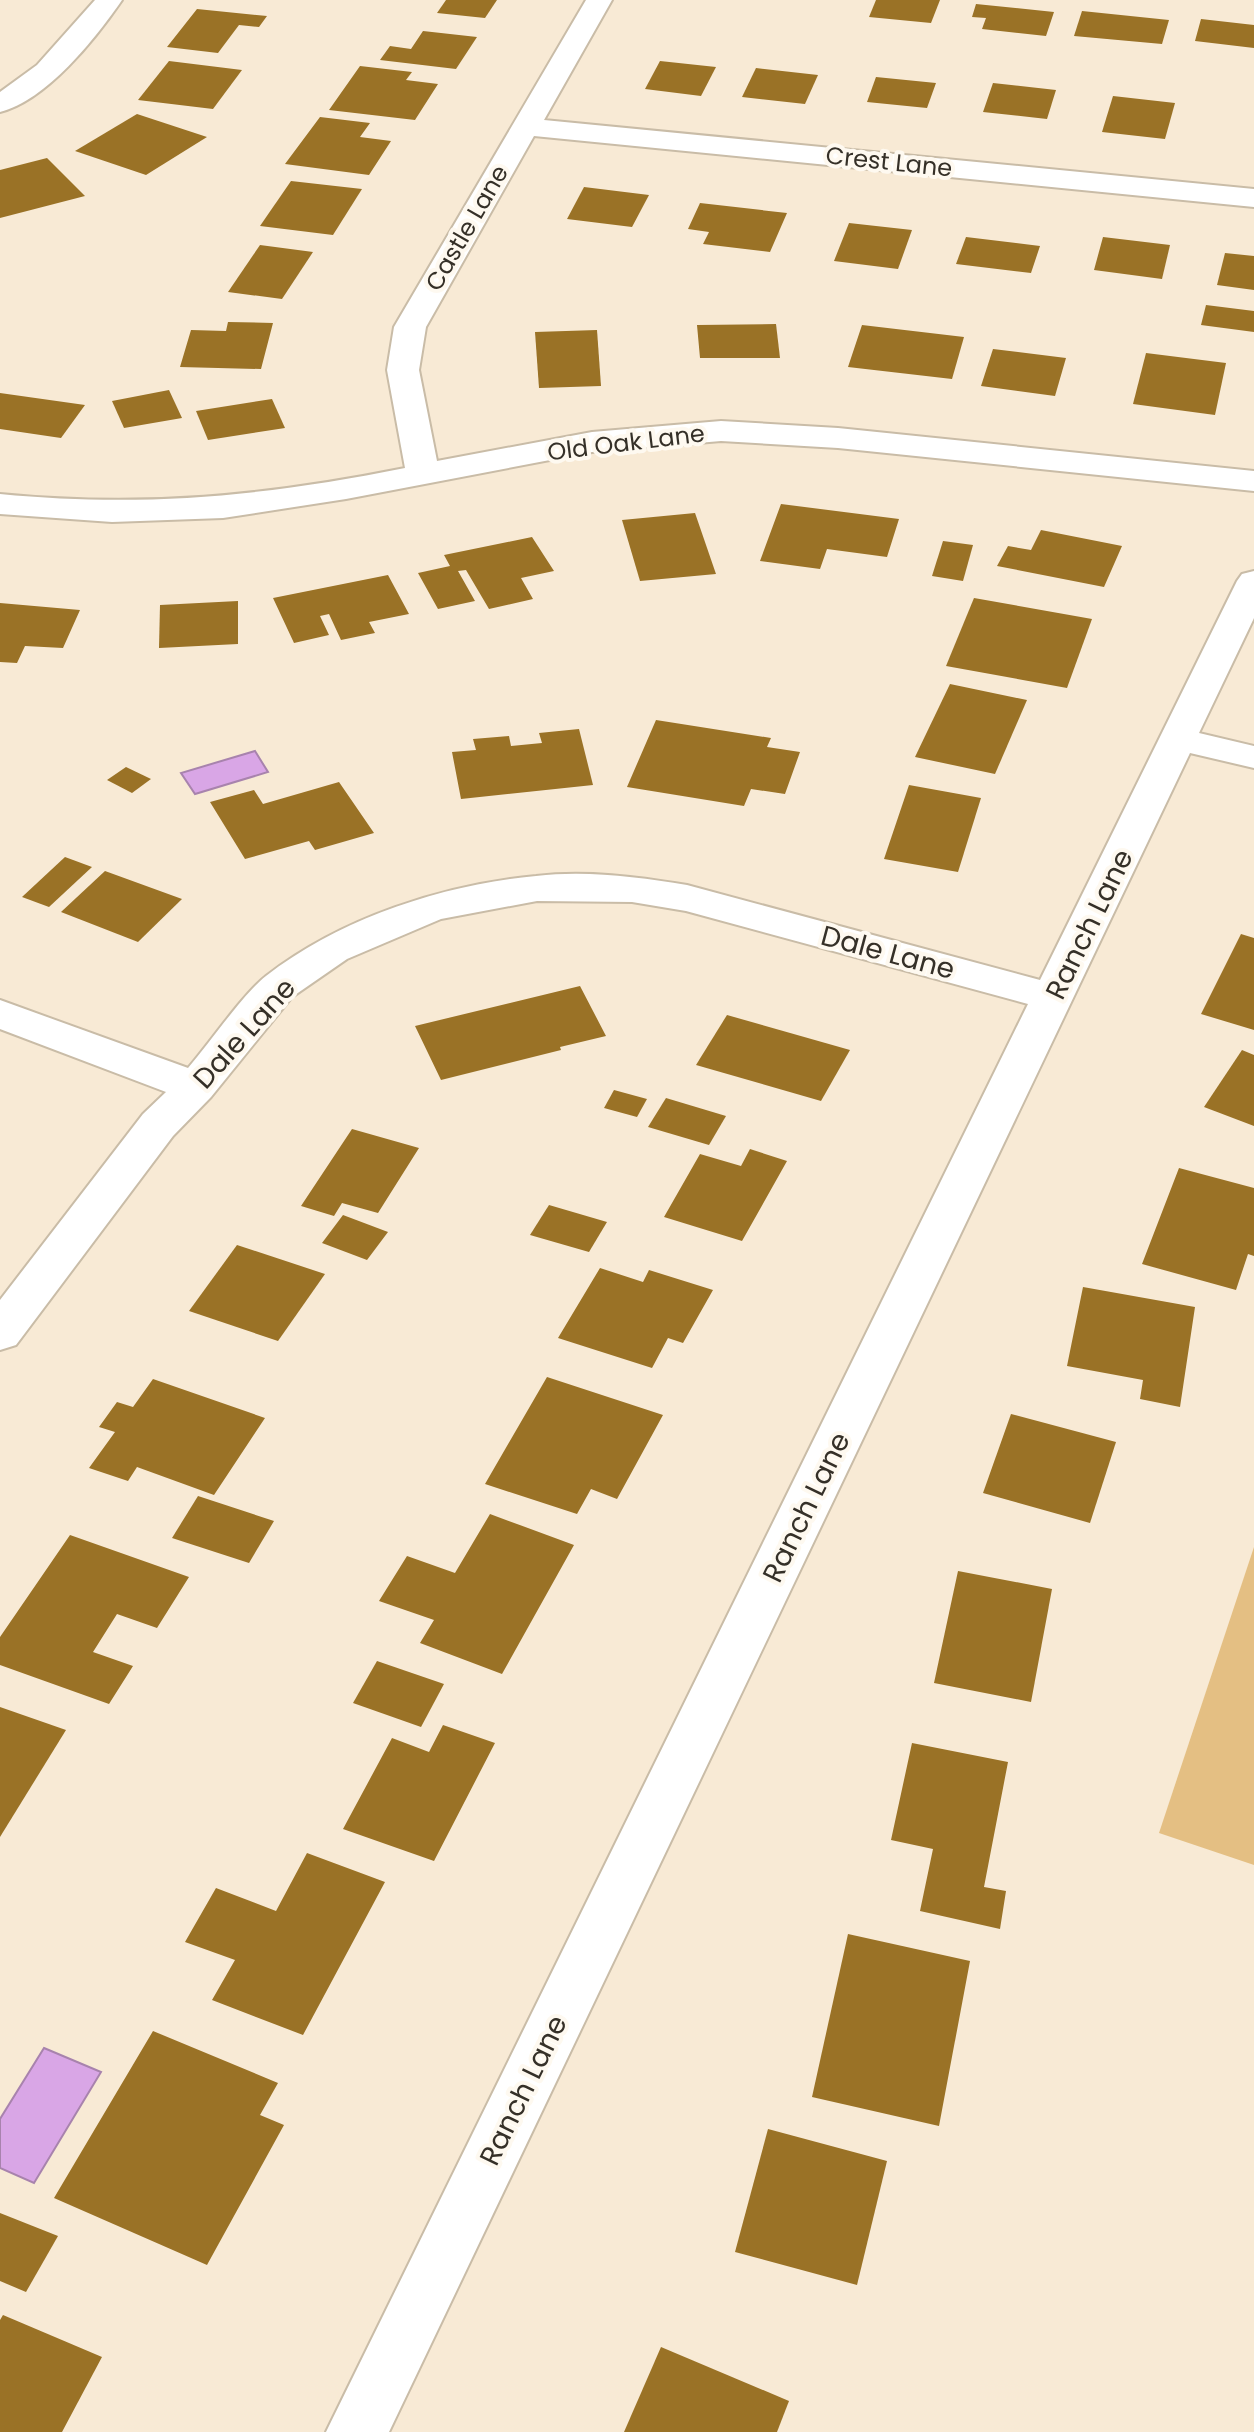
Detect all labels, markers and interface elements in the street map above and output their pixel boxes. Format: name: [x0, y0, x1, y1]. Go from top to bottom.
street label: Crest Lane: [824, 138, 954, 185]
street label: Castle Lane: [417, 159, 516, 297]
street label: Old Oak Lane: [545, 416, 706, 469]
street label: Ranch Lane: [1036, 843, 1143, 1006]
street label: Dale Lane: [817, 916, 959, 989]
street label: Dale Lane: [184, 969, 305, 1097]
street label: Ranch Lane: [753, 1426, 860, 1589]
street label: Ranch Lane: [470, 2009, 577, 2172]

